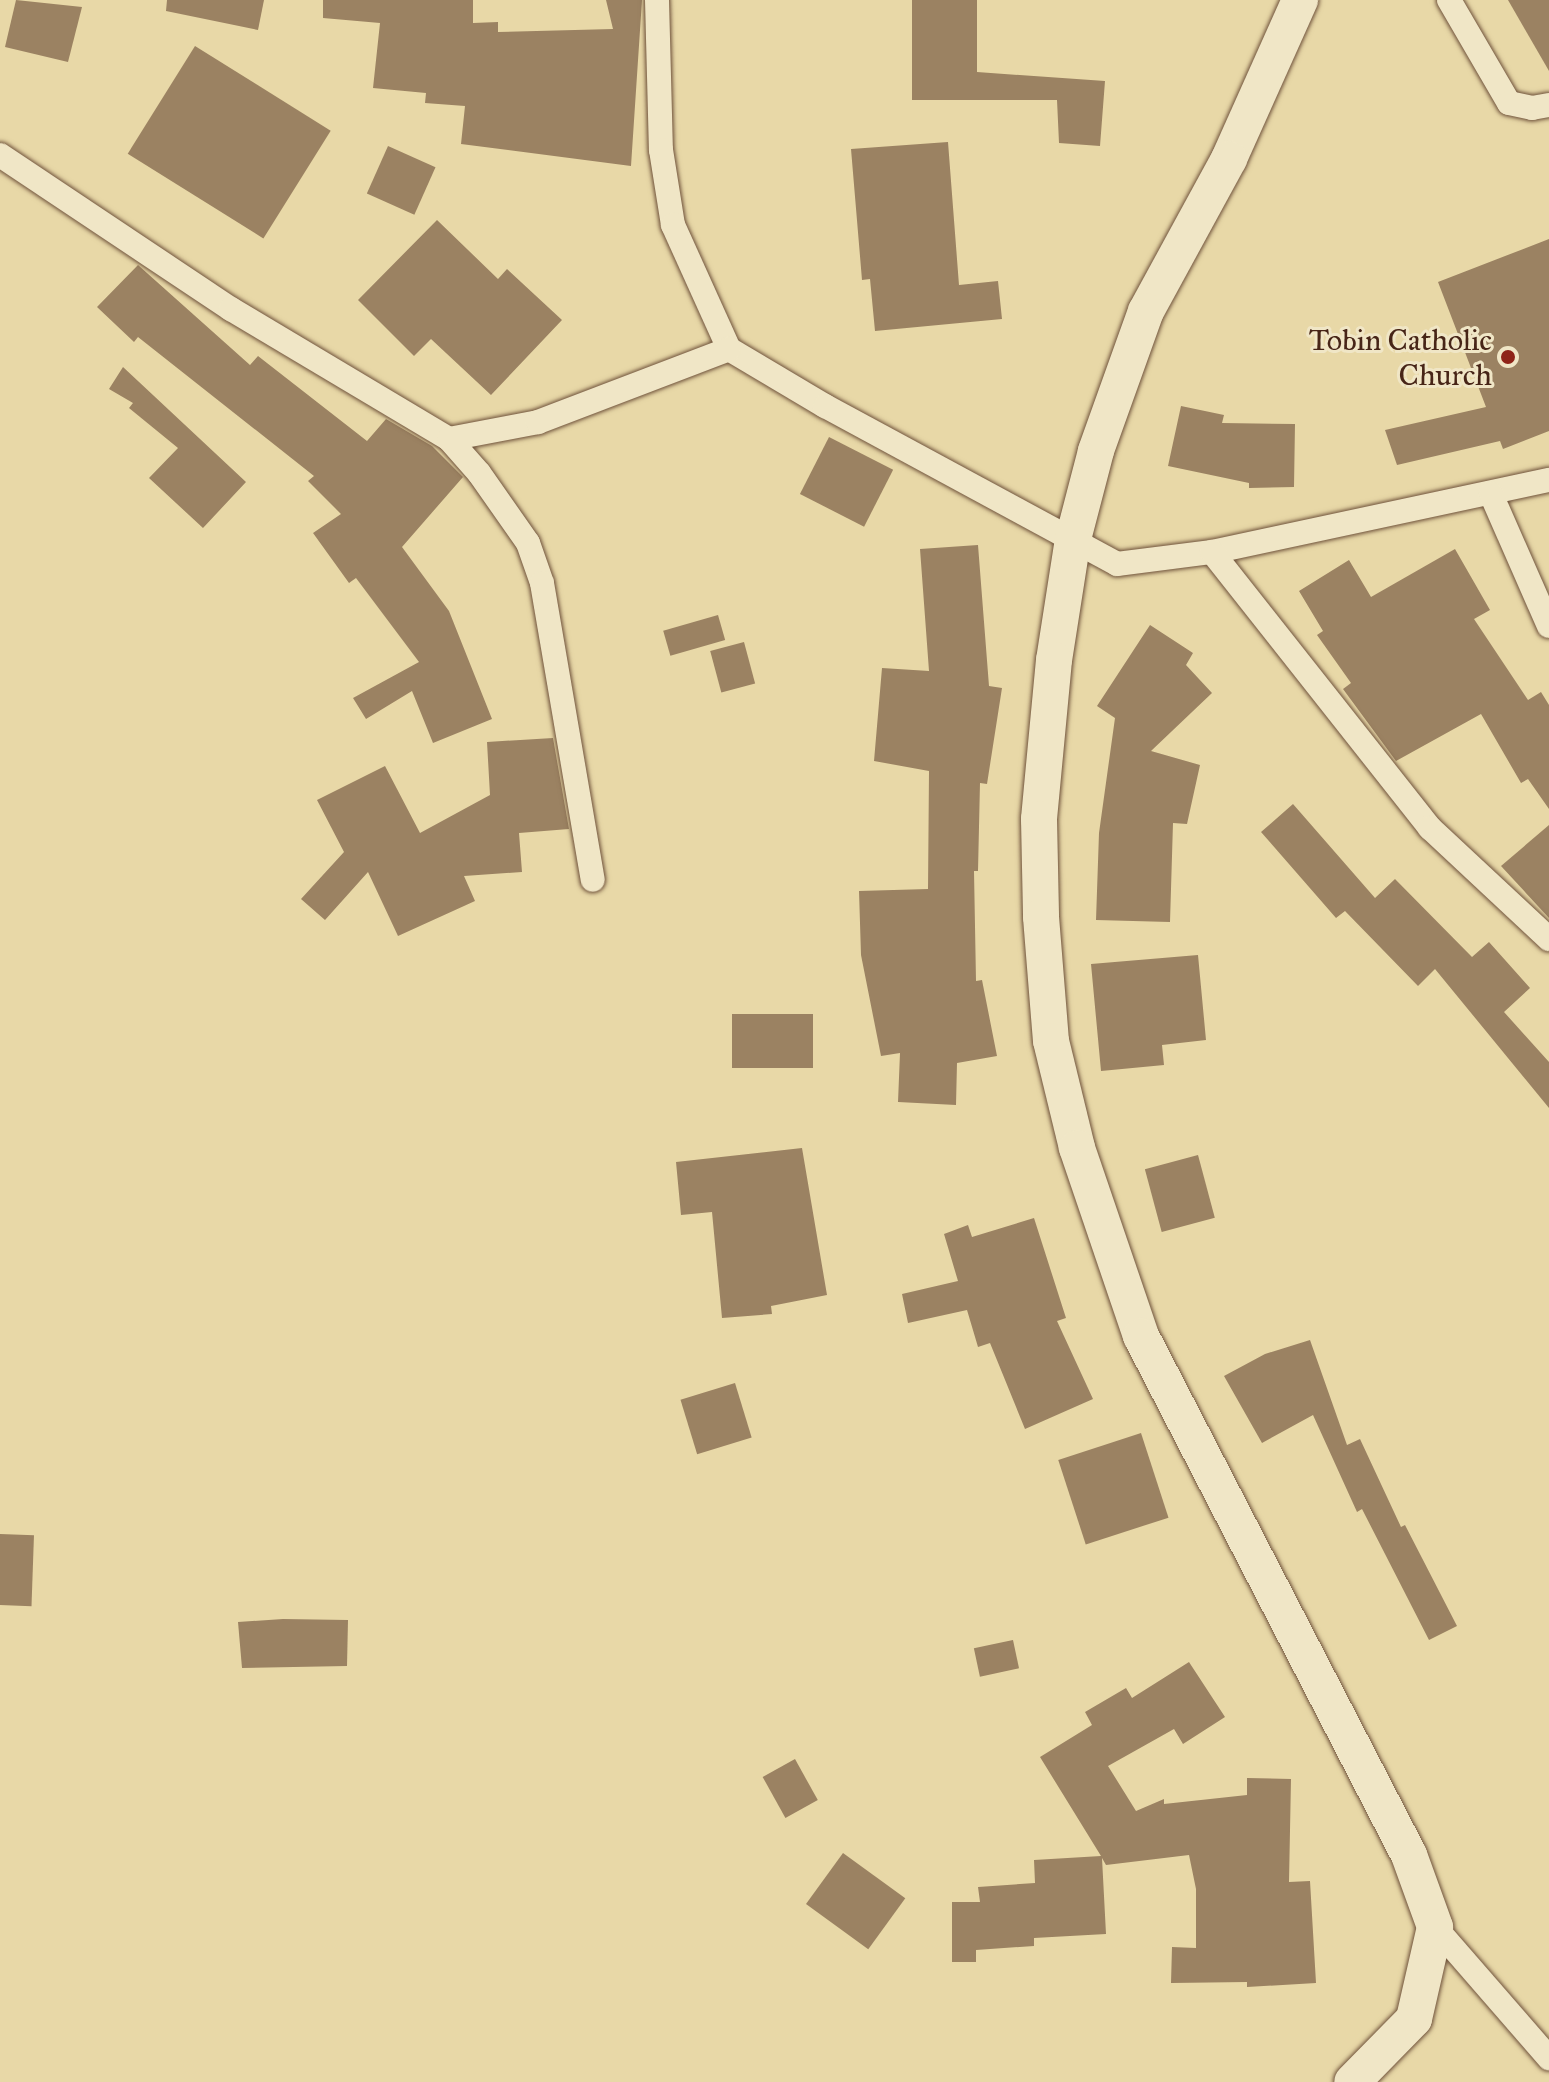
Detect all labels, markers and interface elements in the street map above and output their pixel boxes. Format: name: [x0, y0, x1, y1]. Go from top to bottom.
place label: Tobin Catholic Church: [1309, 322, 1492, 392]
marker: Tobin Catholic Church: [1499, 348, 1517, 366]

